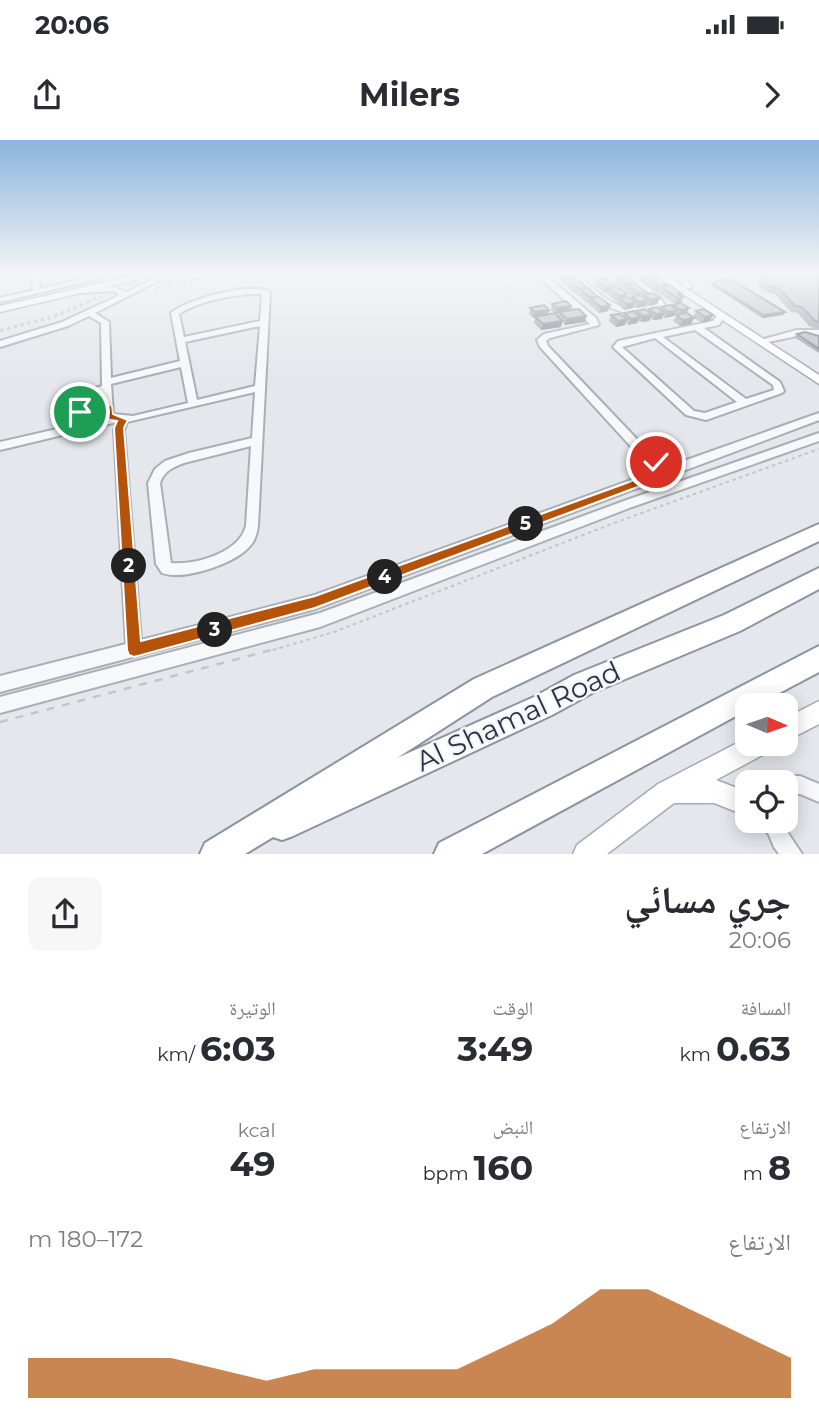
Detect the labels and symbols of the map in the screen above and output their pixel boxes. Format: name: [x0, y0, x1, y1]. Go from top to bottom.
pin: [50, 382, 110, 442]
pin: [626, 432, 686, 492]
pin: 5: [508, 506, 544, 542]
pin: 2: [111, 548, 146, 584]
pin: 4: [368, 560, 402, 594]
pin: 3: [198, 612, 232, 648]
street label: Al Shamal Road: [410, 654, 626, 778]
north arrow: [735, 693, 798, 756]

